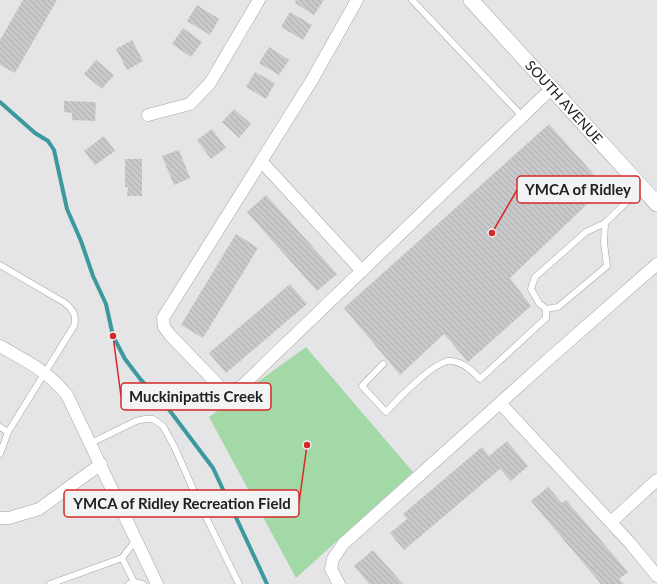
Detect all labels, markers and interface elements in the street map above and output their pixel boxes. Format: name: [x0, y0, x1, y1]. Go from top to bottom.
street label: SOUTH AVENUE: [522, 56, 607, 147]
callout: YMCA of Ridley: [517, 176, 640, 203]
text: YMCA of Ridley: [524, 180, 631, 198]
callout: Muckinipattis Creek: [121, 383, 271, 410]
text: Muckinipattis Creek: [129, 387, 264, 405]
callout: YMCA of Ridley Recreation Field: [64, 490, 299, 517]
text: YMCA of Ridley Recreation Field: [72, 494, 291, 512]

